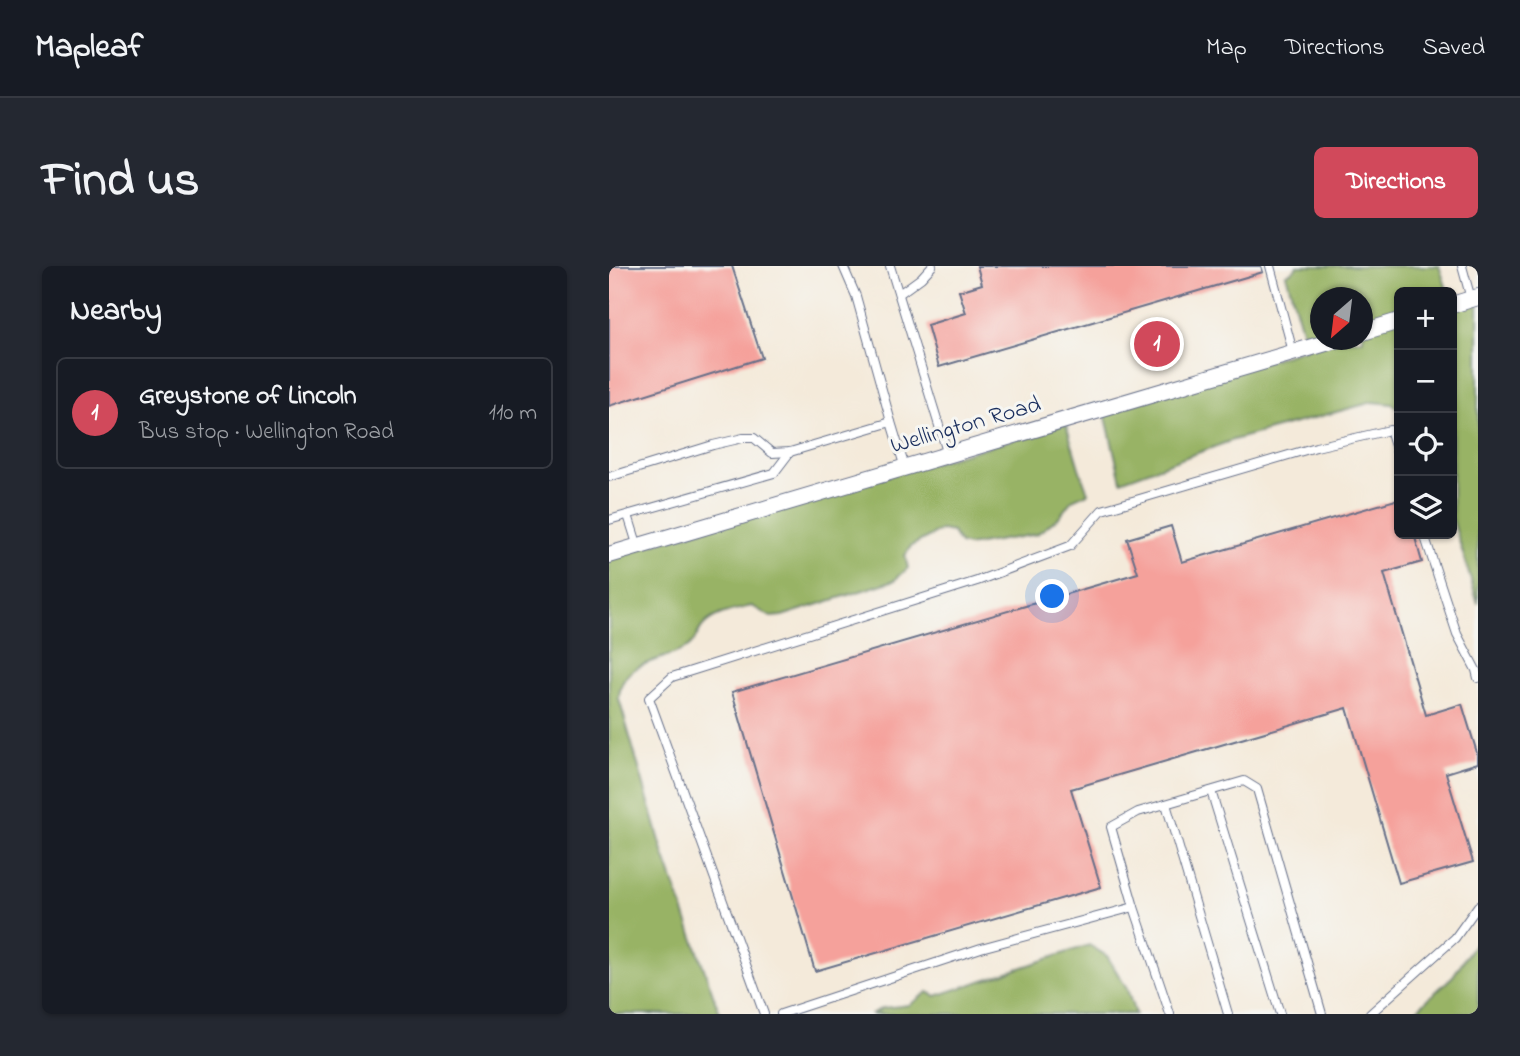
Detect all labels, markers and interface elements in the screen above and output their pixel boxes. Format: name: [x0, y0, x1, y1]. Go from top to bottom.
text: Mapleaf: [35, 24, 143, 72]
text: Map: [1206, 31, 1247, 66]
text: Directions: [1285, 31, 1384, 66]
text: Saved: [1422, 31, 1485, 66]
text: Find us: [42, 146, 199, 218]
button: Directions: [1314, 147, 1478, 218]
north arrow: [1310, 287, 1373, 350]
map controls: [1394, 287, 1457, 539]
button: +: [1394, 287, 1457, 350]
text: Nearby: [70, 290, 162, 334]
pin: 1: [1134, 318, 1180, 370]
button: −: [1394, 350, 1457, 413]
text: Greystone of Lincoln: [139, 378, 357, 416]
street label: Wellington Road: [887, 388, 1046, 464]
text: 1: [91, 397, 99, 430]
text: 110 m: [489, 397, 537, 430]
button: locate: [1394, 413, 1457, 476]
text: Bus stop · Wellington Road: [139, 416, 394, 449]
button: layers: [1394, 476, 1457, 539]
your location: [1035, 579, 1069, 613]

